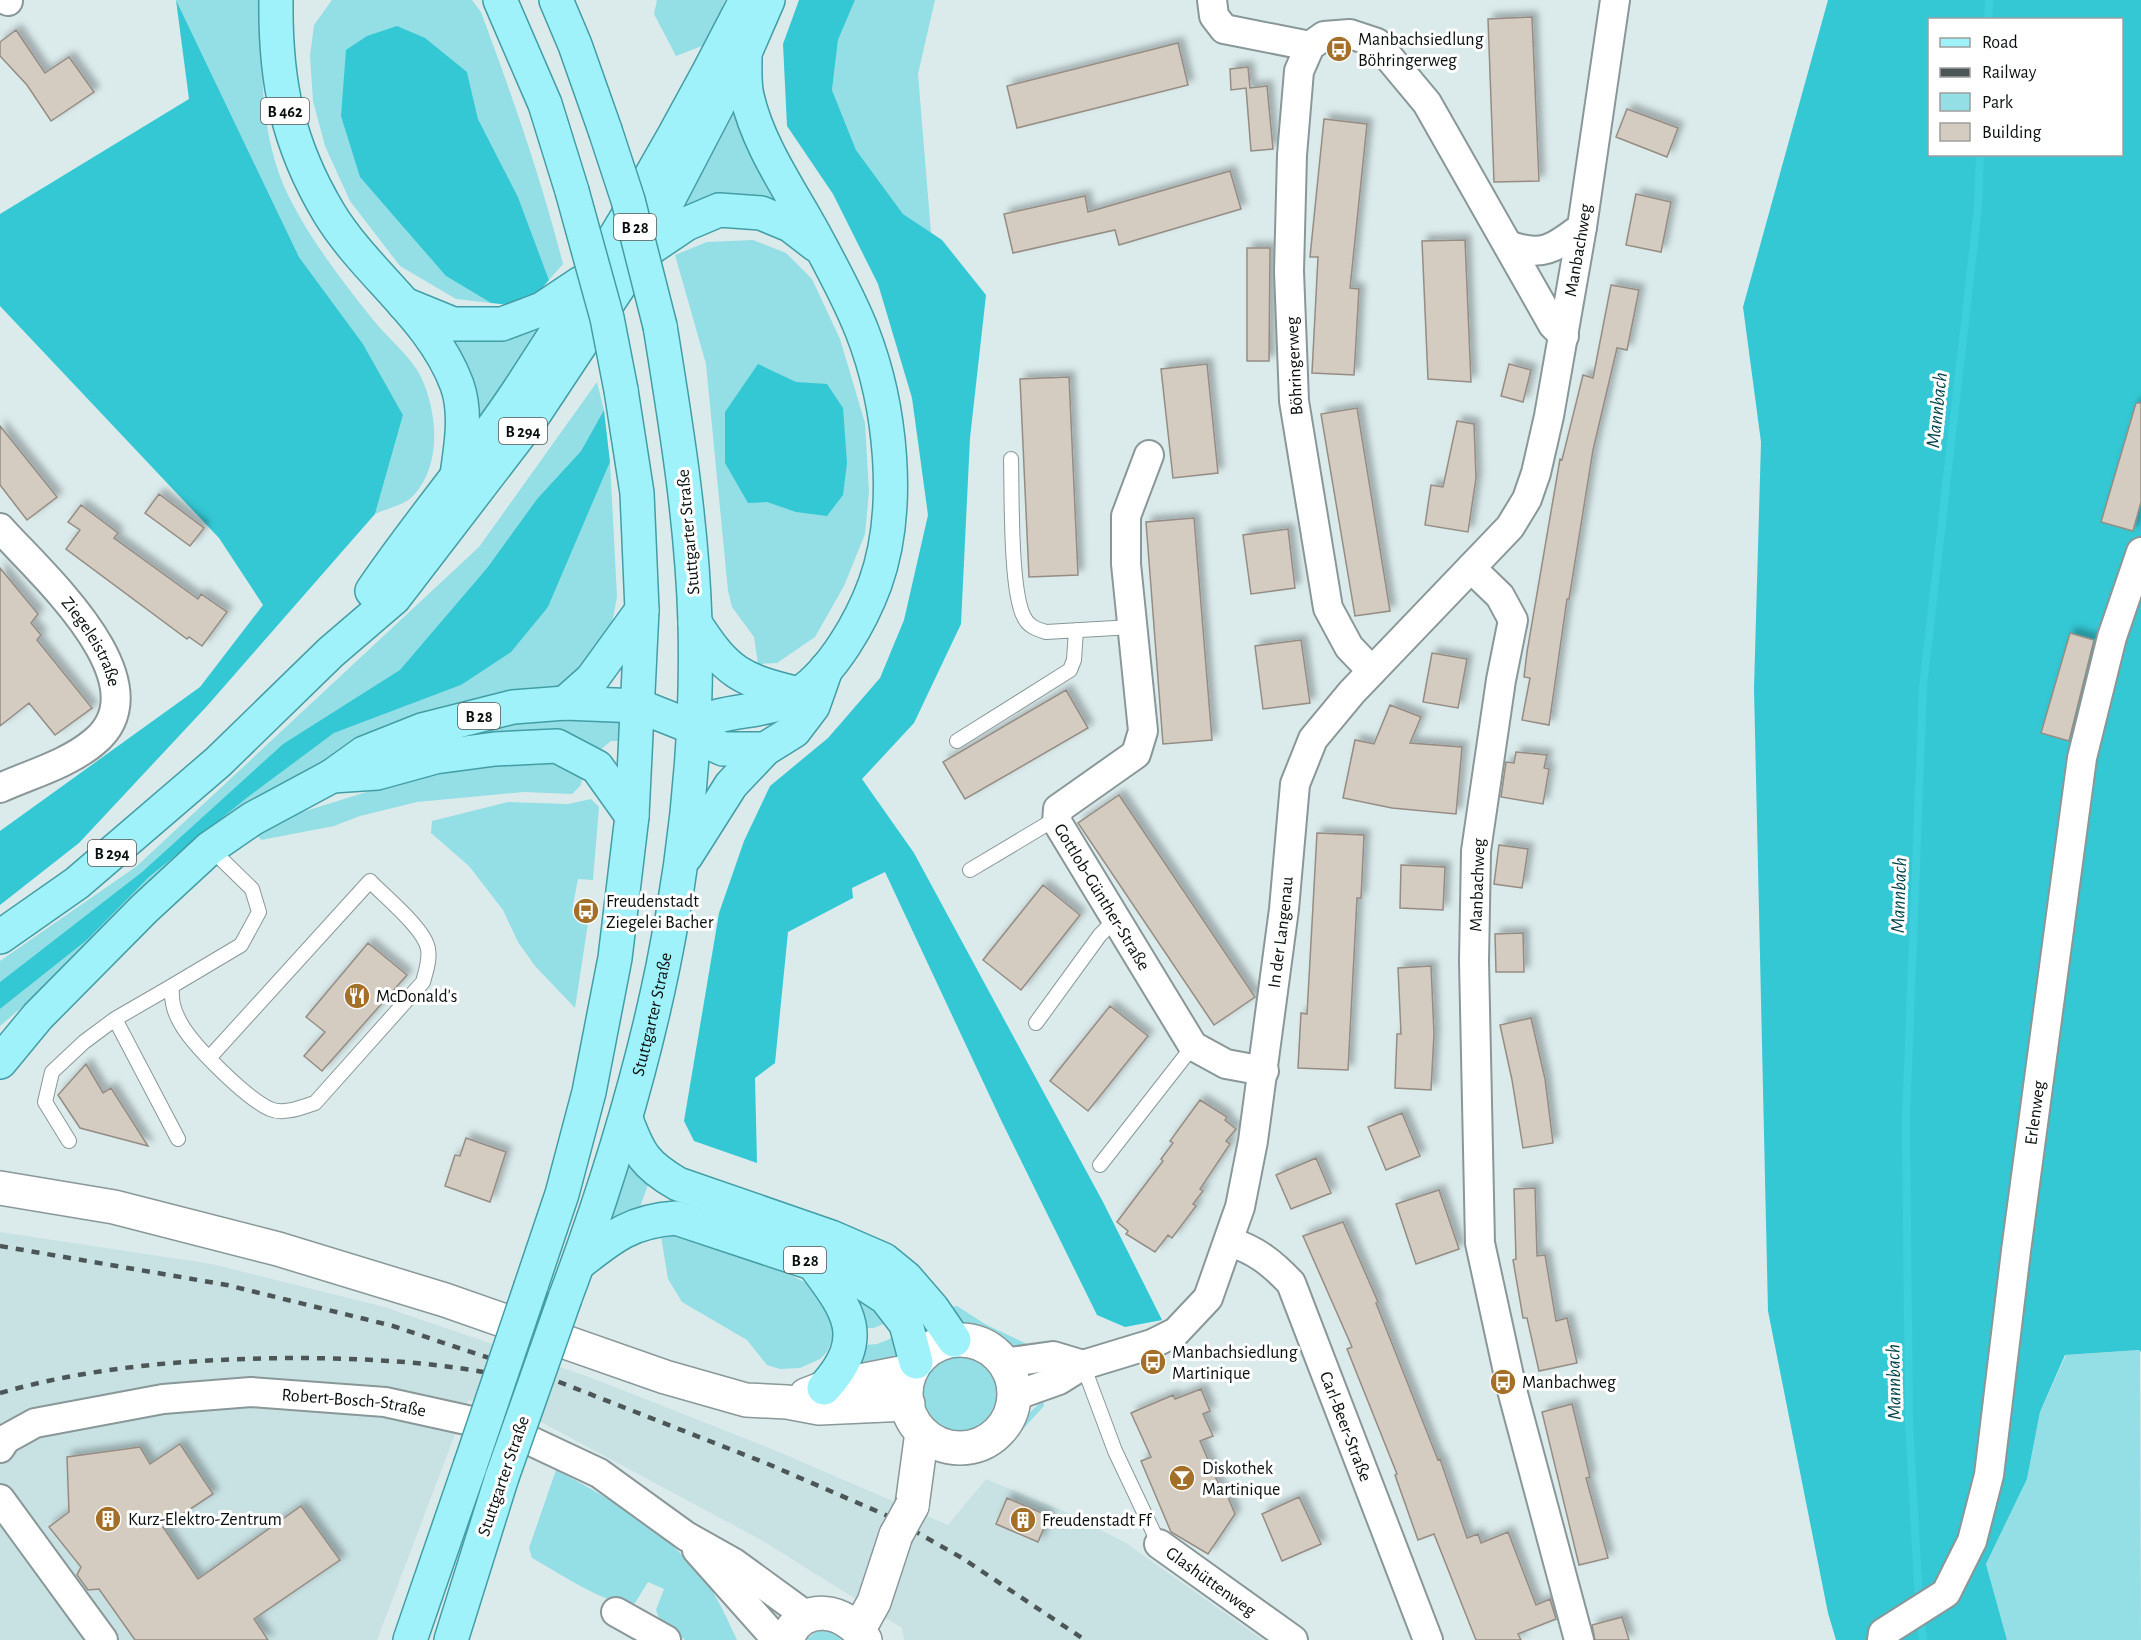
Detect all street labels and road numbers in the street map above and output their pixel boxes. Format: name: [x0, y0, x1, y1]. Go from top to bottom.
road number: B 462: [261, 98, 309, 124]
street label: Manbachweg: [1562, 203, 1595, 298]
road number: B 28: [614, 214, 656, 240]
street label: Böhringerweg: [1283, 316, 1307, 416]
road number: B 294: [499, 418, 547, 444]
street label: Stuttgarter Straße: [675, 468, 703, 595]
street label: Ziegeleistraße: [58, 594, 123, 688]
road number: B 28: [458, 703, 500, 729]
street label: Gottlob-Günther-Straße: [1050, 821, 1153, 974]
street label: Manbachweg: [1467, 838, 1489, 932]
road number: B 294: [88, 840, 136, 866]
street label: In der Langenau: [1266, 876, 1297, 989]
street label: Stuttgarter Straße: [629, 951, 676, 1078]
street label: Erlenweg: [2022, 1079, 2049, 1146]
road number: B 28: [784, 1247, 826, 1273]
street label: Carl-Beer-Straße: [1316, 1369, 1374, 1484]
street label: Robert-Bosch-Straße: [281, 1386, 428, 1421]
street label: Stuttgarter Straße: [475, 1414, 533, 1539]
street label: Glashüttenweg: [1162, 1544, 1259, 1620]

